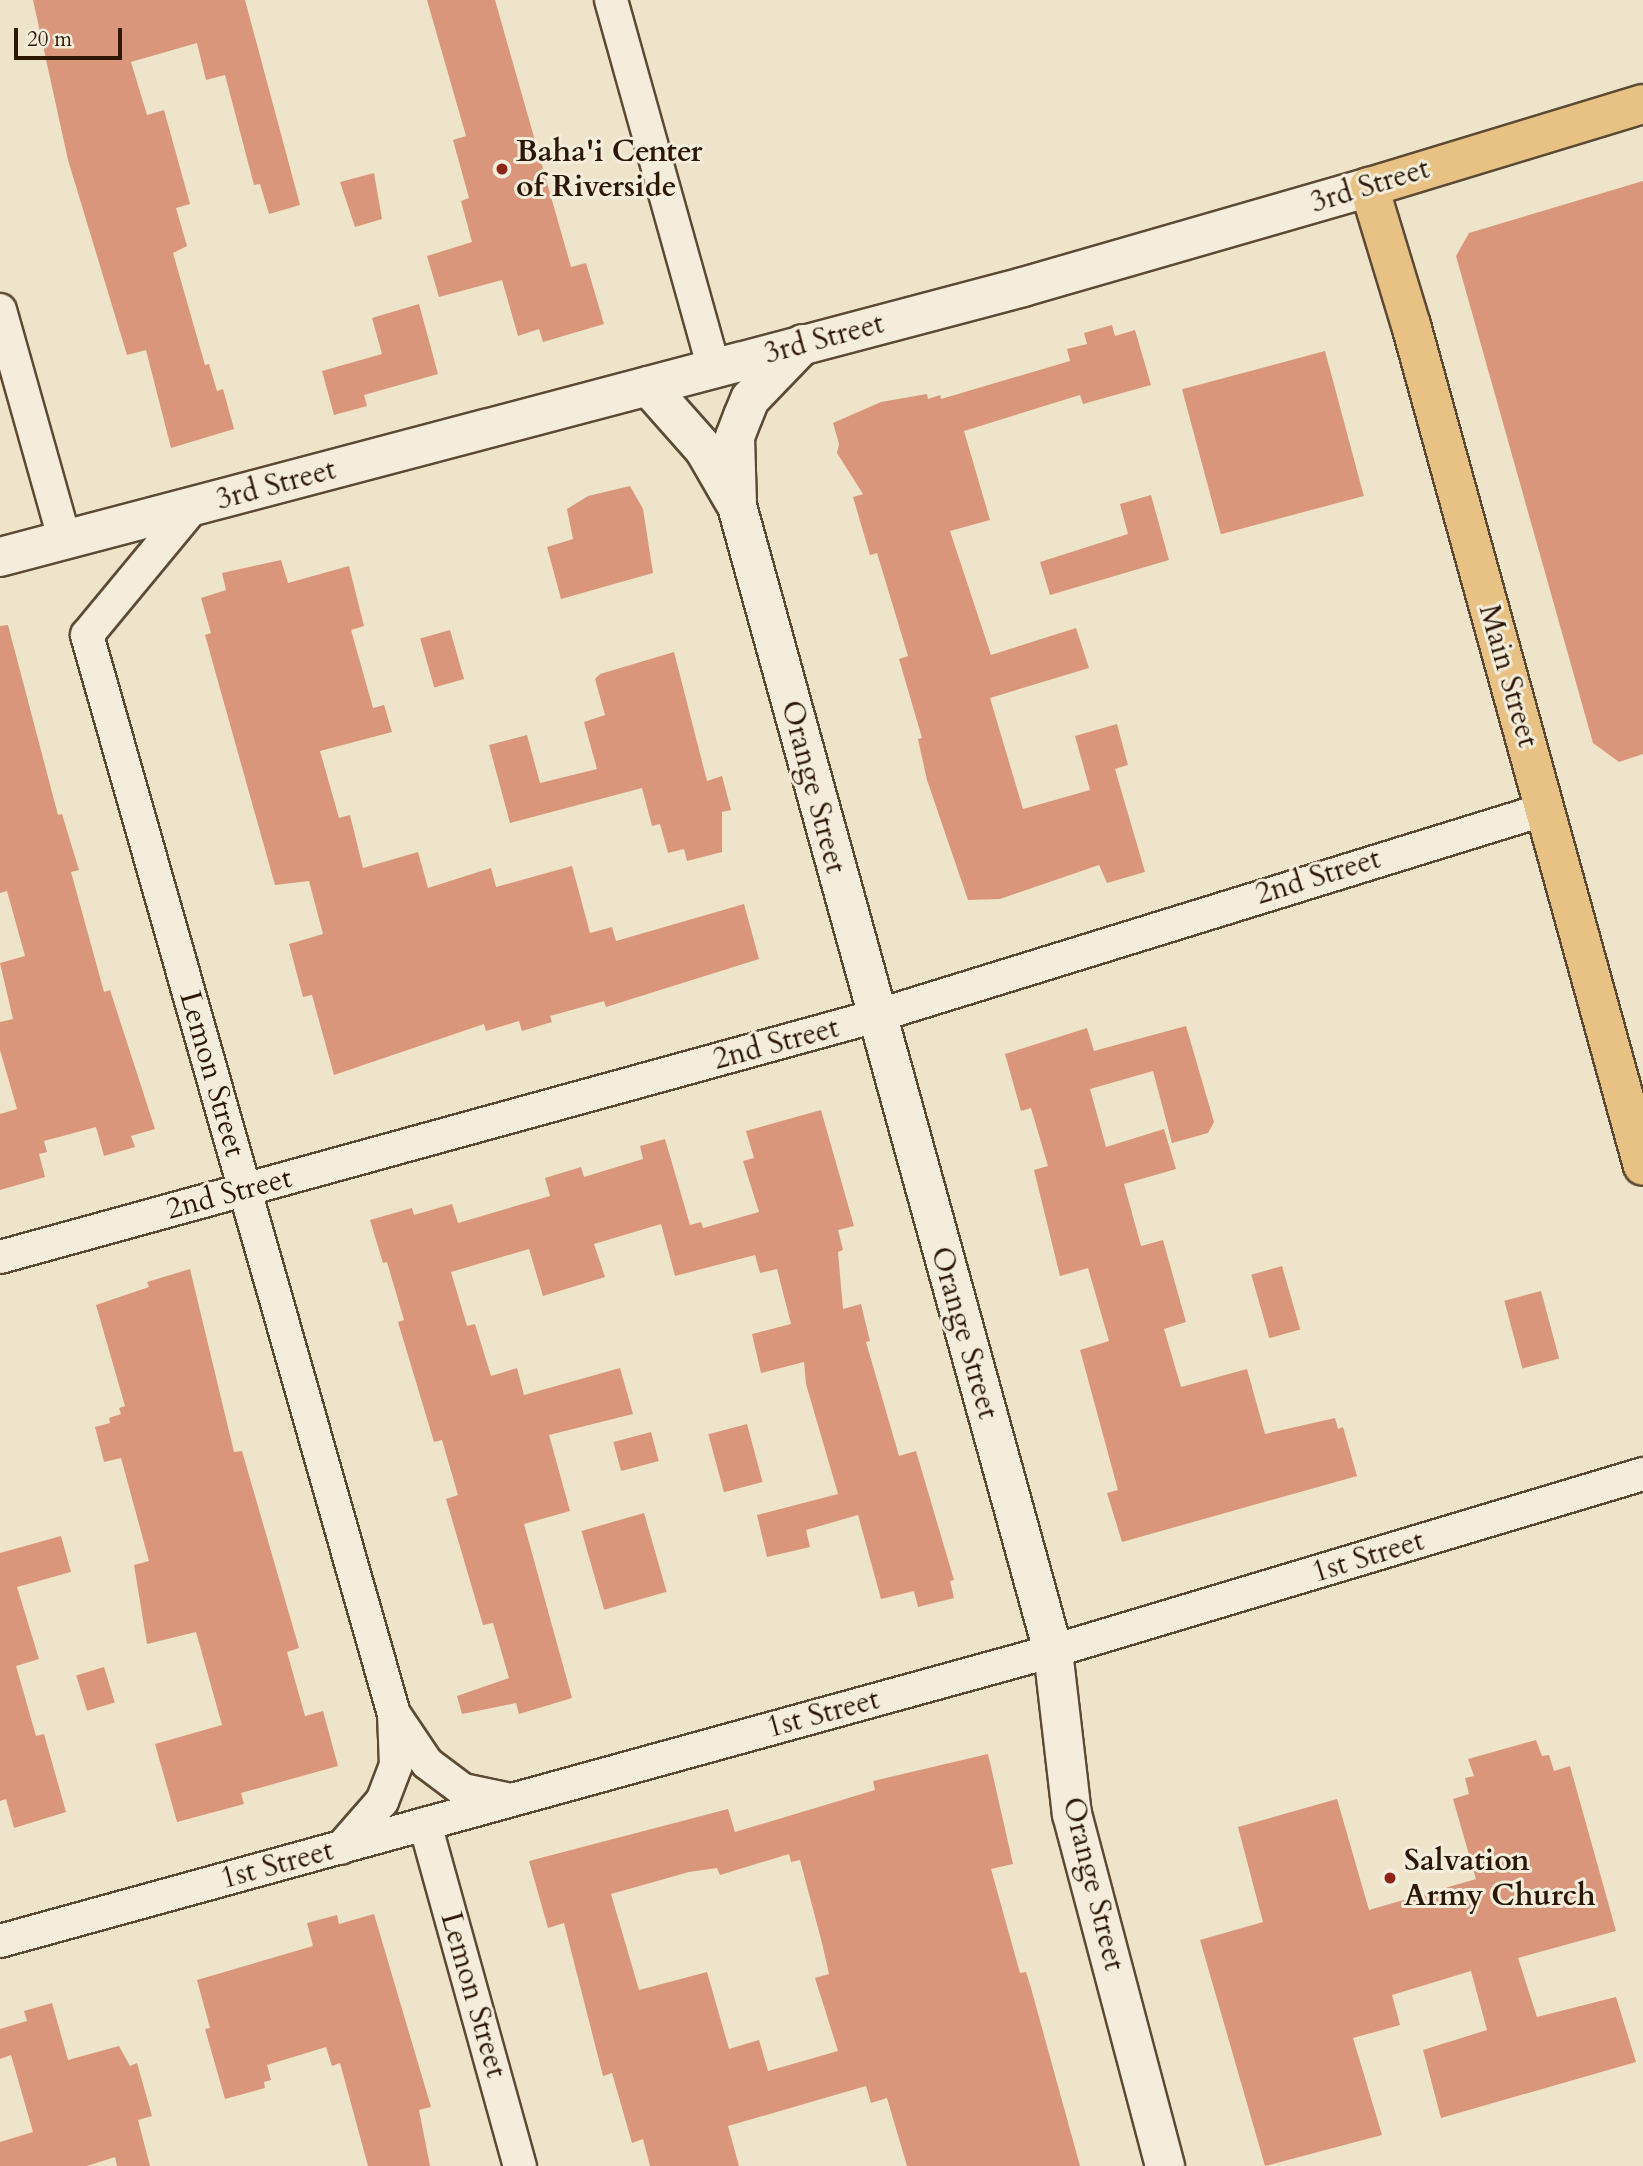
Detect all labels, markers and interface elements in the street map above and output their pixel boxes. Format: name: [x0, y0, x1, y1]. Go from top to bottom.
scale bar: [18, 14, 126, 58]
text: 20 m: [27, 25, 72, 54]
place label: Baha'i Center of Riverside: [516, 134, 703, 204]
street label: 3rd Street: [1306, 151, 1434, 221]
marker: Baha'i Center of Riverside: [494, 161, 510, 177]
street label: 3rd Street: [760, 306, 888, 372]
street label: 3rd Street: [212, 452, 340, 518]
street label: Main Street: [1470, 600, 1546, 752]
street label: Orange Street: [773, 697, 853, 877]
street label: 2nd Street: [1251, 841, 1385, 913]
street label: Lemon Street: [171, 987, 253, 1161]
street label: 2nd Street: [709, 1010, 843, 1078]
street label: 2nd Street: [162, 1160, 296, 1228]
street label: Orange Street: [922, 1243, 1006, 1423]
street label: 1st Street: [1308, 1523, 1428, 1591]
street label: 1st Street: [763, 1682, 883, 1746]
street label: Orange Street: [1054, 1794, 1132, 1974]
street label: 1st Street: [217, 1833, 337, 1897]
place label: Salvation Army Church: [1404, 1843, 1596, 1913]
marker: Salvation Army Church: [1382, 1870, 1398, 1886]
street label: Lemon Street: [432, 1908, 514, 2082]

